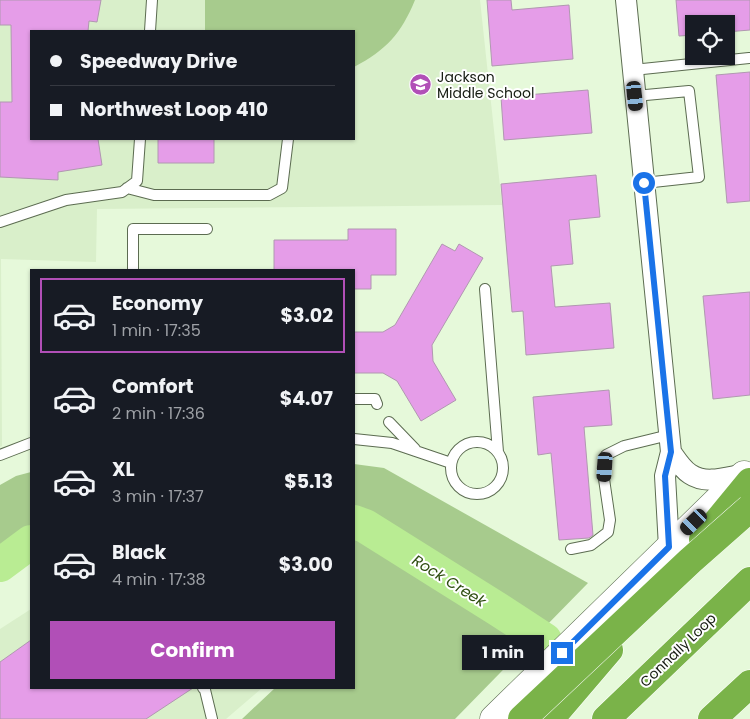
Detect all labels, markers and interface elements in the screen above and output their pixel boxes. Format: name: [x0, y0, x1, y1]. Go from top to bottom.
map controls: [685, 15, 735, 65]
button: locate: [685, 15, 735, 65]
text: Speedway Drive: [80, 48, 237, 75]
place label: Jackson Middle School: [437, 67, 534, 103]
school or university icon: Jackson Middle School: [409, 73, 433, 97]
car: [625, 80, 644, 112]
text: Northwest Loop 410: [80, 96, 268, 123]
route start: [633, 172, 655, 194]
text: Economy: [112, 290, 203, 317]
icon: car: [52, 293, 97, 338]
text: $3.02: [280, 302, 333, 329]
text: 1 min · 17:35: [112, 319, 201, 342]
text: Comfort: [112, 373, 194, 400]
icon: car: [52, 376, 97, 421]
text: $4.07: [280, 385, 333, 412]
text: 2 min · 17:36: [112, 402, 205, 425]
car: [596, 452, 613, 482]
text: XL: [112, 456, 135, 483]
icon: car: [52, 459, 97, 504]
text: $5.13: [284, 468, 333, 495]
text: 3 min · 17:37: [112, 485, 204, 508]
car: [677, 506, 710, 538]
text: Black: [112, 539, 166, 566]
icon: car: [52, 542, 97, 587]
water label: Rock Creek: [408, 550, 491, 612]
text: $3.00: [279, 551, 333, 578]
text: 4 min · 17:38: [112, 568, 206, 591]
street label: Connally Loop: [635, 608, 721, 692]
button: Confirm: [50, 621, 335, 679]
callout: 1 min: [462, 636, 544, 670]
text: 1 min: [482, 641, 524, 664]
route end: [551, 642, 573, 664]

